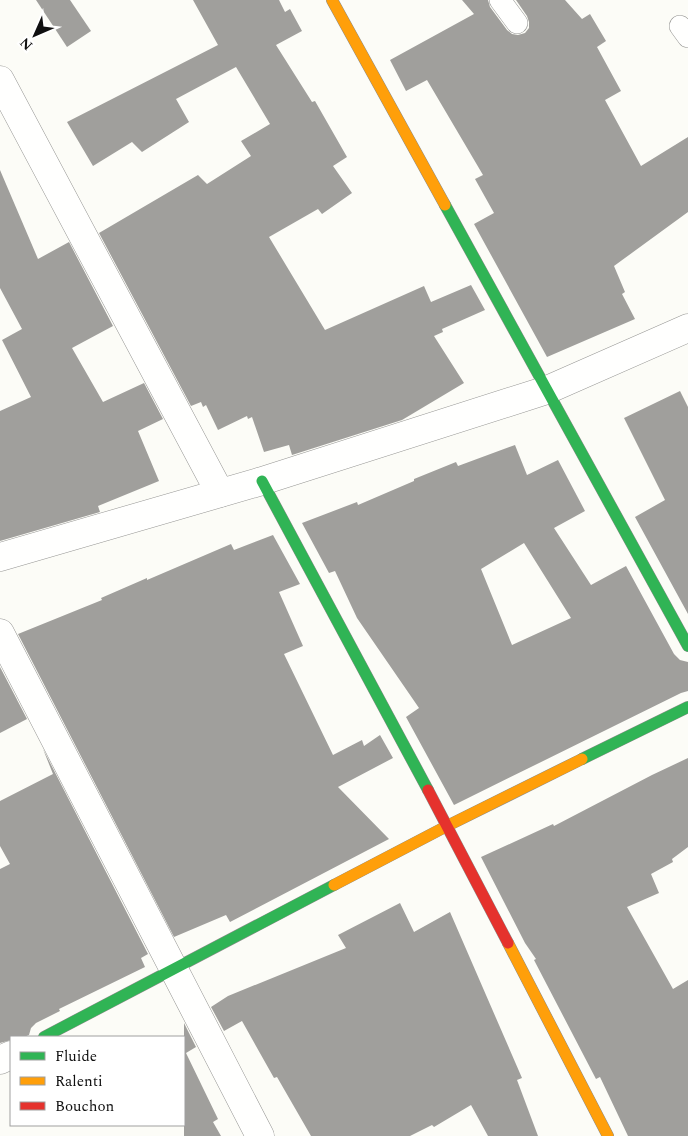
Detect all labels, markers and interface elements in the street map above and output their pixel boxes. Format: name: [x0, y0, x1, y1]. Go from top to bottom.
north arrow: [10, 10, 60, 60]
text: N: [15, 32, 38, 55]
legend: [10, 1036, 185, 1126]
text: Fluide: [55, 1045, 97, 1068]
text: Ralenti: [55, 1070, 103, 1093]
text: Bouchon: [55, 1095, 115, 1118]

